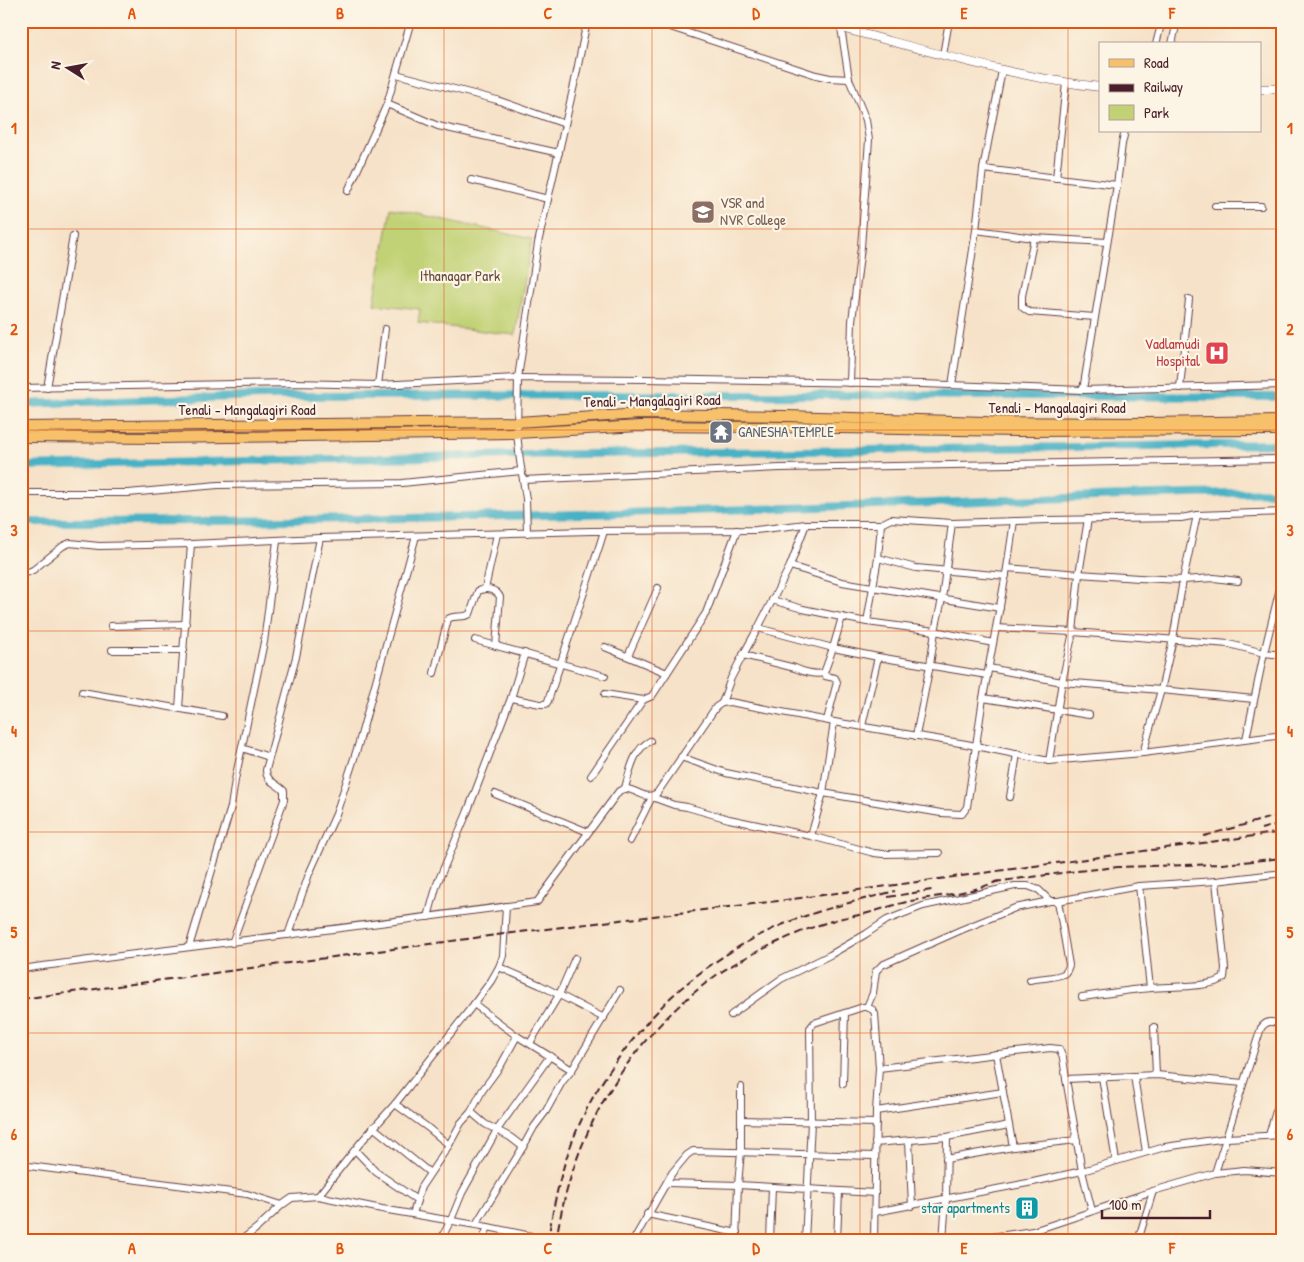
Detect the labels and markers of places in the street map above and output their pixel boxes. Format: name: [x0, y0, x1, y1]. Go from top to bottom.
place label: VSR and NVR College: [720, 192, 786, 230]
school or university icon: VSR and NVR College: [690, 199, 716, 225]
place label: Vadlamudi Hospital: [1145, 333, 1200, 371]
hospital icon: Vadlamudi Hospital: [1204, 340, 1230, 366]
temple icon: GANESHA TEMPLE: [708, 419, 734, 445]
place label: GANESHA TEMPLE: [738, 421, 834, 442]
building icon: star apartments: [1014, 1195, 1040, 1221]
place label: star apartments: [921, 1197, 1010, 1218]

